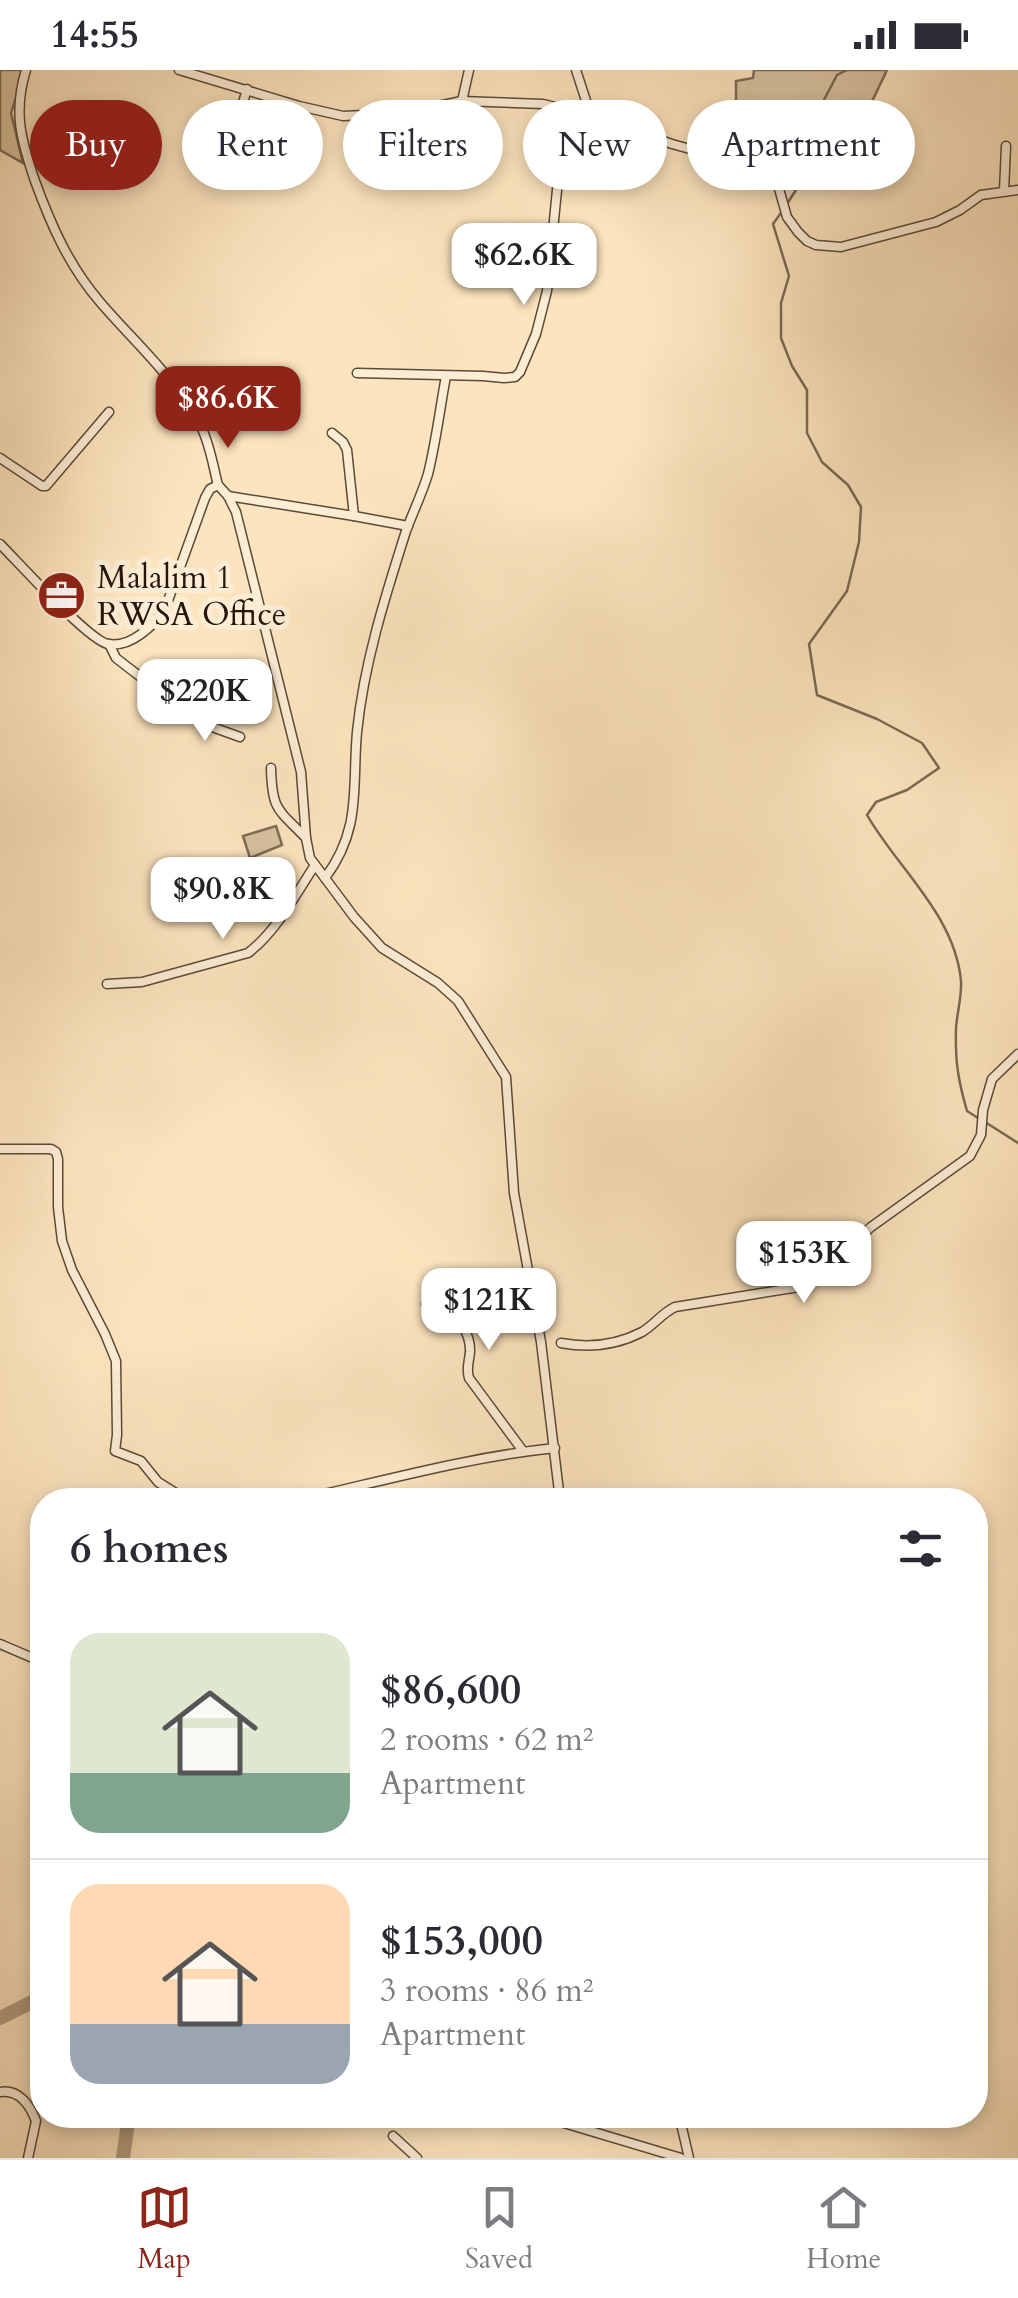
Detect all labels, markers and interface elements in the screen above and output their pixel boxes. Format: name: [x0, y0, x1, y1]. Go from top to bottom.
text: 14:55: [50, 9, 139, 61]
chip: Buy: [30, 100, 162, 190]
chip: Rent: [182, 100, 323, 190]
chip: Filters: [343, 100, 503, 190]
chip: New: [523, 100, 667, 190]
chip: Apartment: [687, 100, 915, 190]
pin: $62.6K: [443, 223, 605, 308]
text: $62.6K: [474, 233, 574, 277]
pin: $86.6K: [147, 366, 309, 451]
text: $86.6K: [178, 376, 278, 420]
place label: Malalim 1 RWSA Office: [97, 556, 286, 637]
office icon: Malalim 1 RWSA Office: [36, 569, 88, 621]
pin: $220K: [135, 659, 275, 744]
text: $220K: [159, 669, 251, 713]
pin: $90.8K: [142, 857, 304, 942]
text: $90.8K: [173, 867, 273, 911]
pin: $153K: [734, 1221, 874, 1306]
text: $153K: [758, 1231, 850, 1275]
pin: $121K: [419, 1268, 559, 1353]
text: $121K: [443, 1278, 535, 1322]
text: 6 homes: [70, 1520, 228, 1577]
icon: filters: [893, 1521, 948, 1576]
text: $86,600: [380, 1661, 521, 1718]
icon: home: [150, 1673, 270, 1793]
text: 2 rooms · 62 m²: [380, 1718, 593, 1762]
text: Apartment: [380, 1762, 525, 1806]
text: $153,000: [380, 1912, 543, 1969]
icon: home: [150, 1924, 270, 2044]
text: 3 rooms · 86 m²: [380, 1969, 593, 2013]
text: Apartment: [380, 2013, 525, 2057]
tab: Map: [137, 2180, 192, 2278]
tab: Saved: [465, 2180, 533, 2278]
tab: Home: [806, 2180, 881, 2278]

